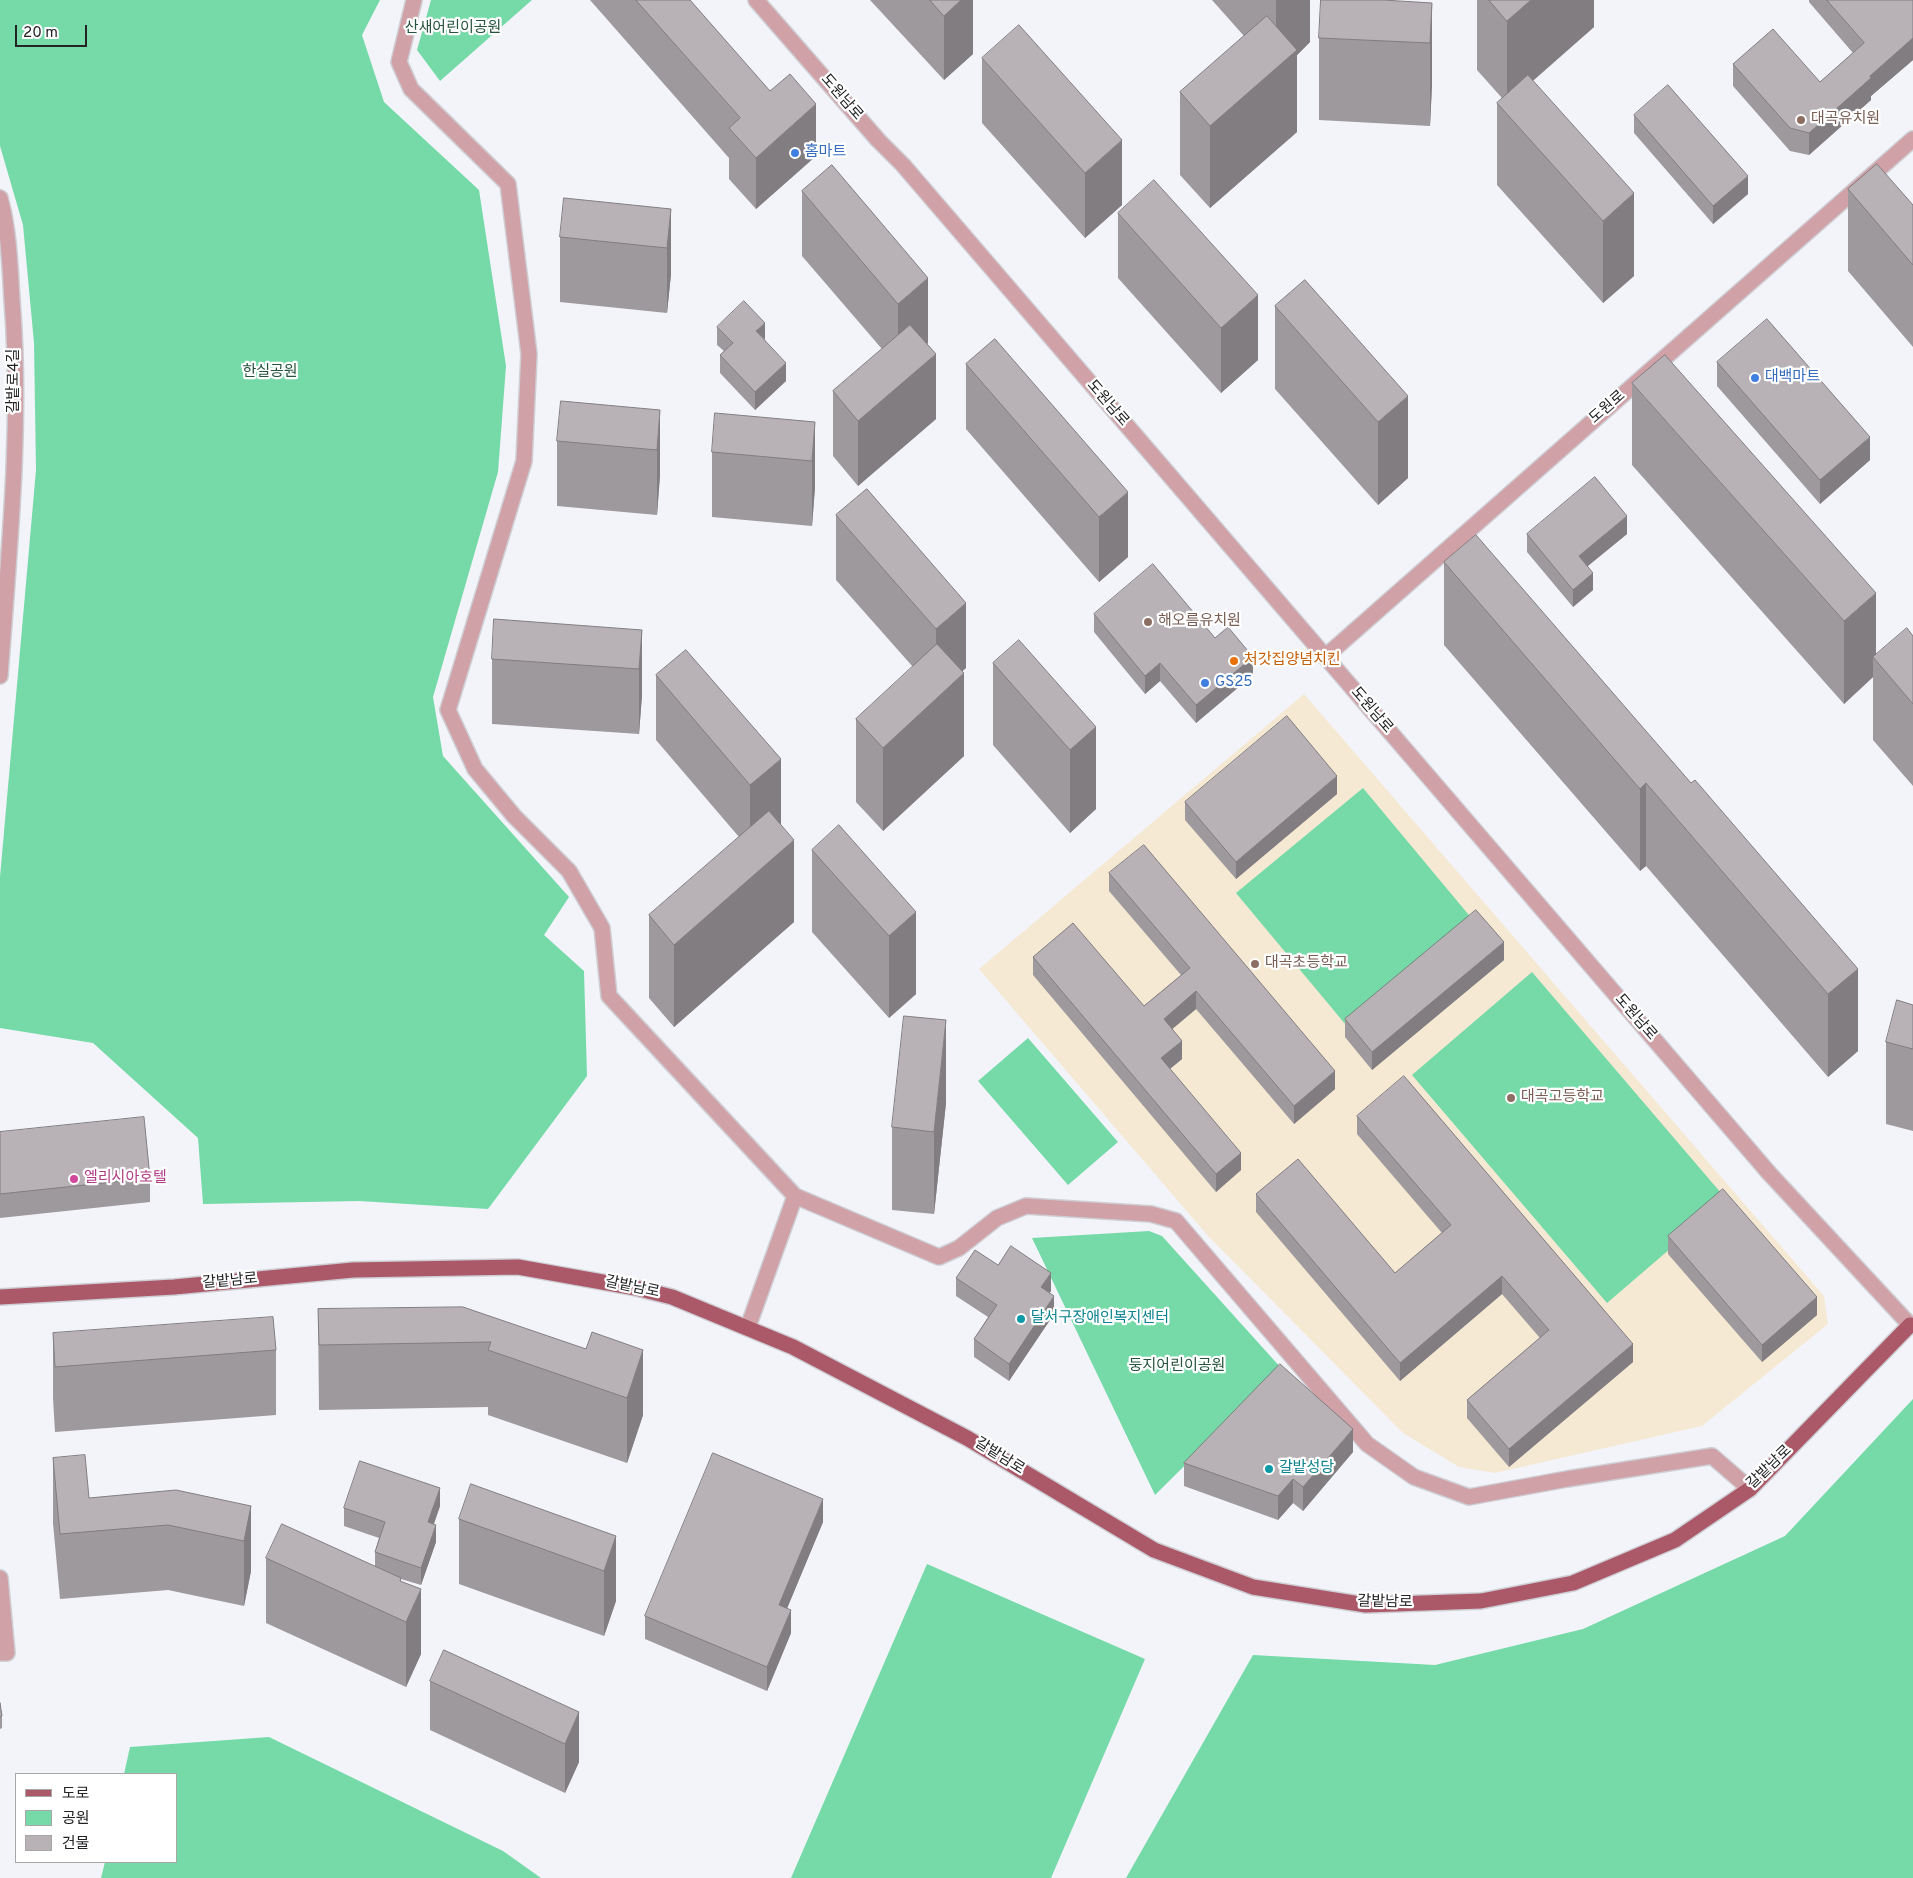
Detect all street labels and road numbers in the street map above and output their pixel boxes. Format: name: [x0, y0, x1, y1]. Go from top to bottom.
street label: 도원남로: [816, 71, 866, 125]
street label: 갈밭로4길: [6, 349, 24, 413]
street label: 도원남로: [1082, 377, 1132, 431]
street label: 도원로: [1586, 388, 1630, 428]
street label: 도원남로: [1346, 684, 1396, 738]
street label: 도원남로: [1610, 991, 1660, 1045]
street label: 갈밭남로: [202, 1271, 258, 1293]
street label: 갈밭남로: [603, 1273, 661, 1303]
street label: 갈밭남로: [971, 1435, 1027, 1479]
street label: 갈밭남로: [1744, 1442, 1796, 1494]
street label: 갈밭남로: [1357, 1594, 1413, 1612]

